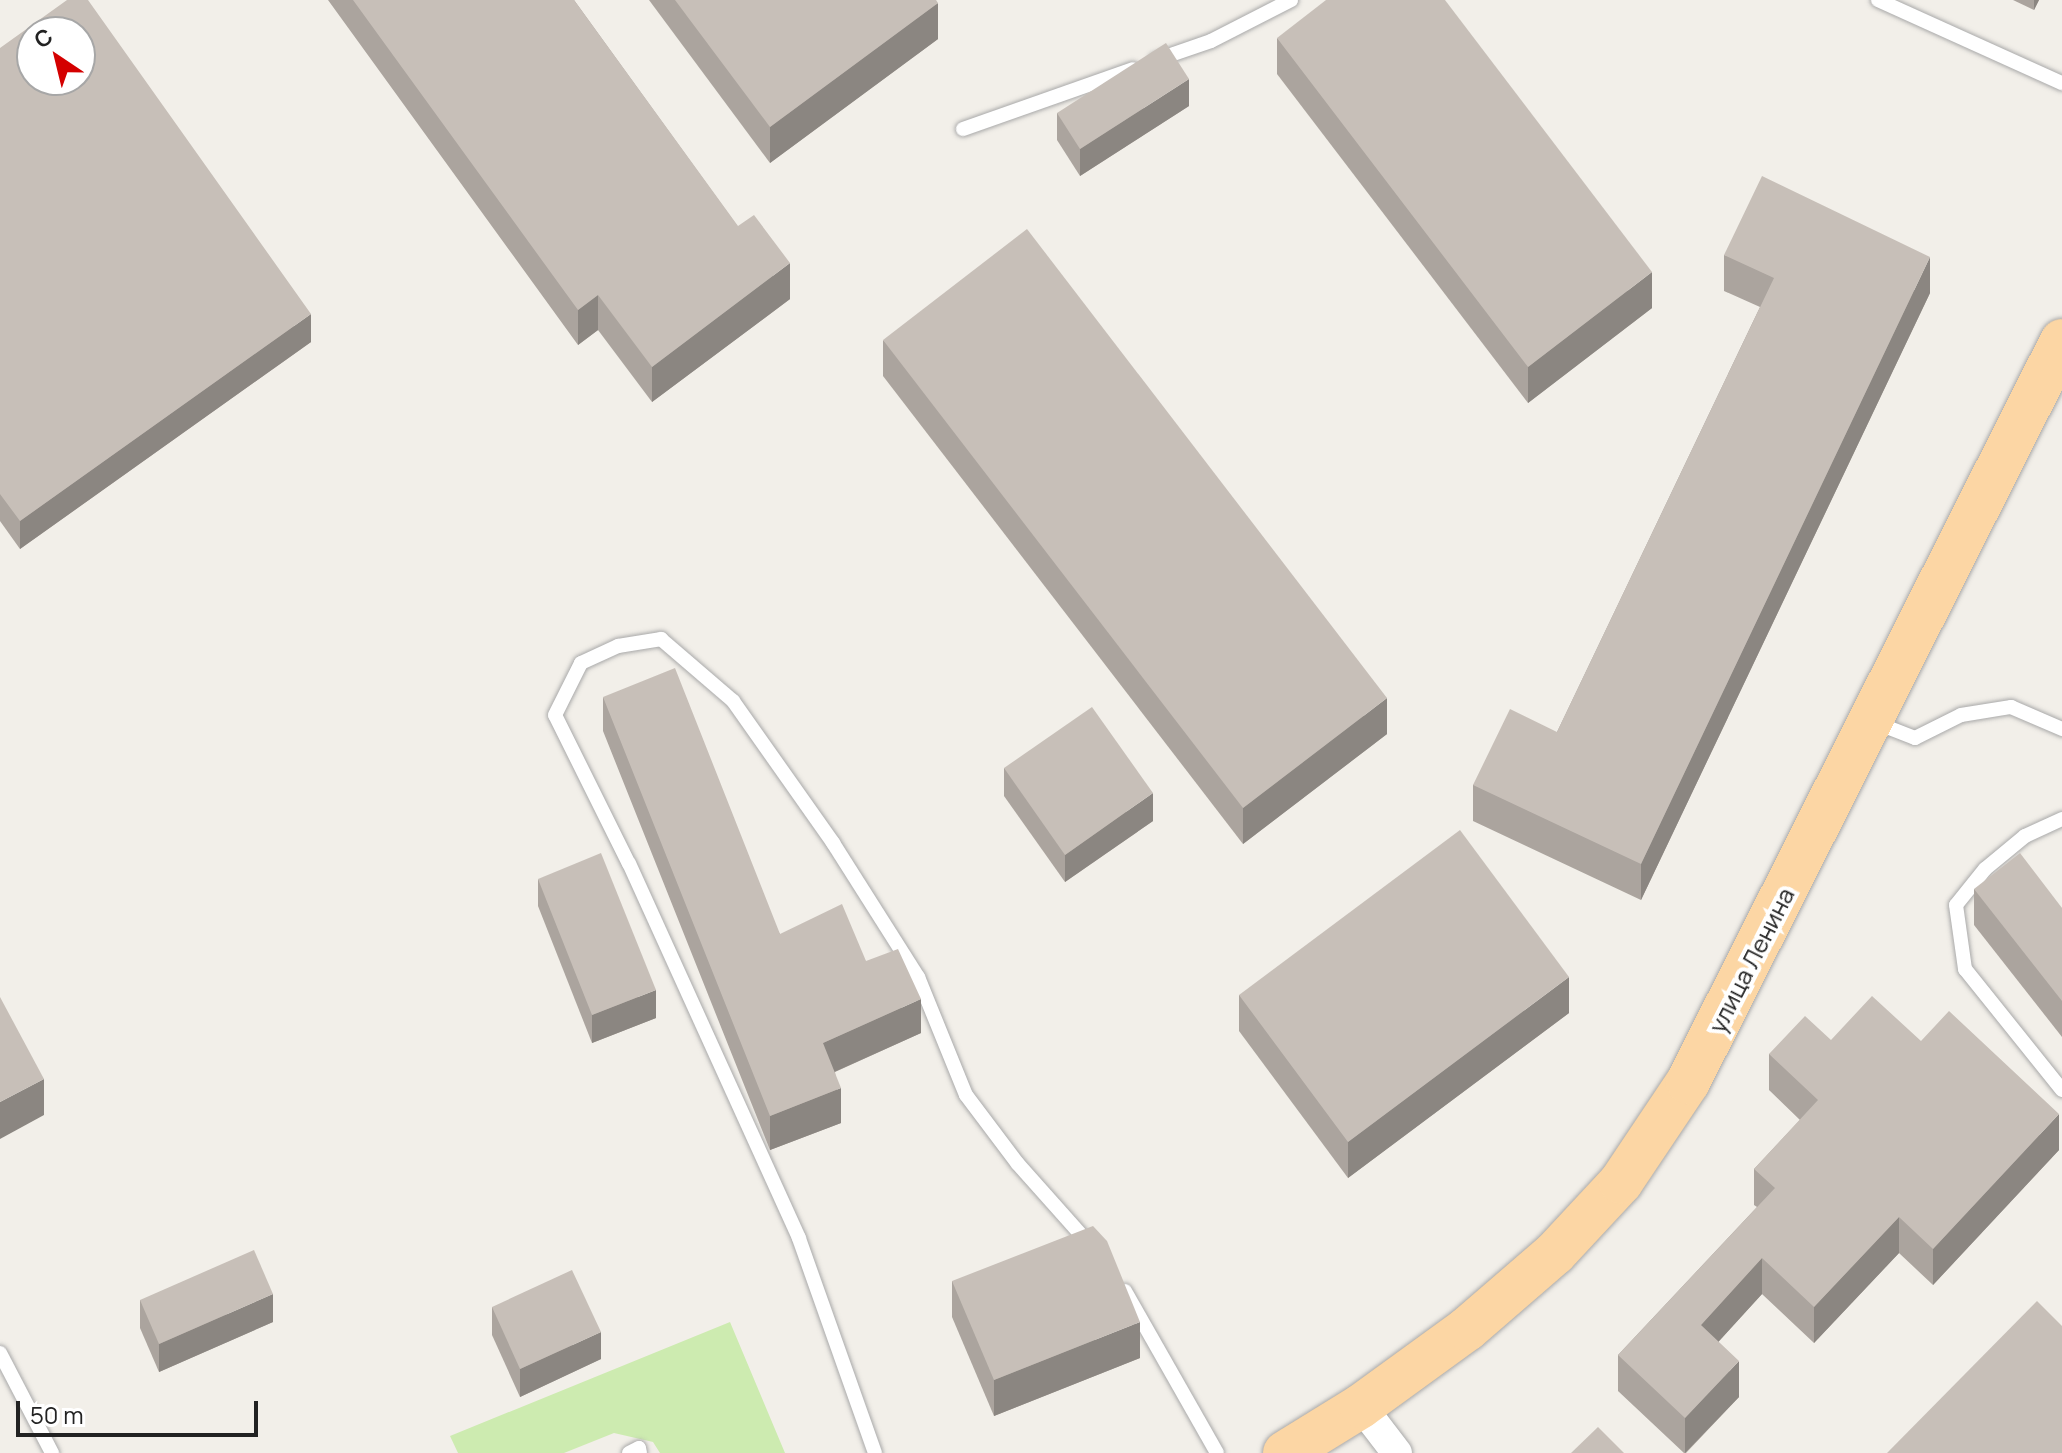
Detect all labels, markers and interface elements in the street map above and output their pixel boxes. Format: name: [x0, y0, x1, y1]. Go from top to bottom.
north arrow: [16, 16, 96, 96]
text: С: [28, 21, 59, 55]
street label: улица Ленина: [1702, 883, 1800, 1037]
scale bar: [20, 1385, 262, 1435]
text: 50 m: [30, 1398, 84, 1431]

